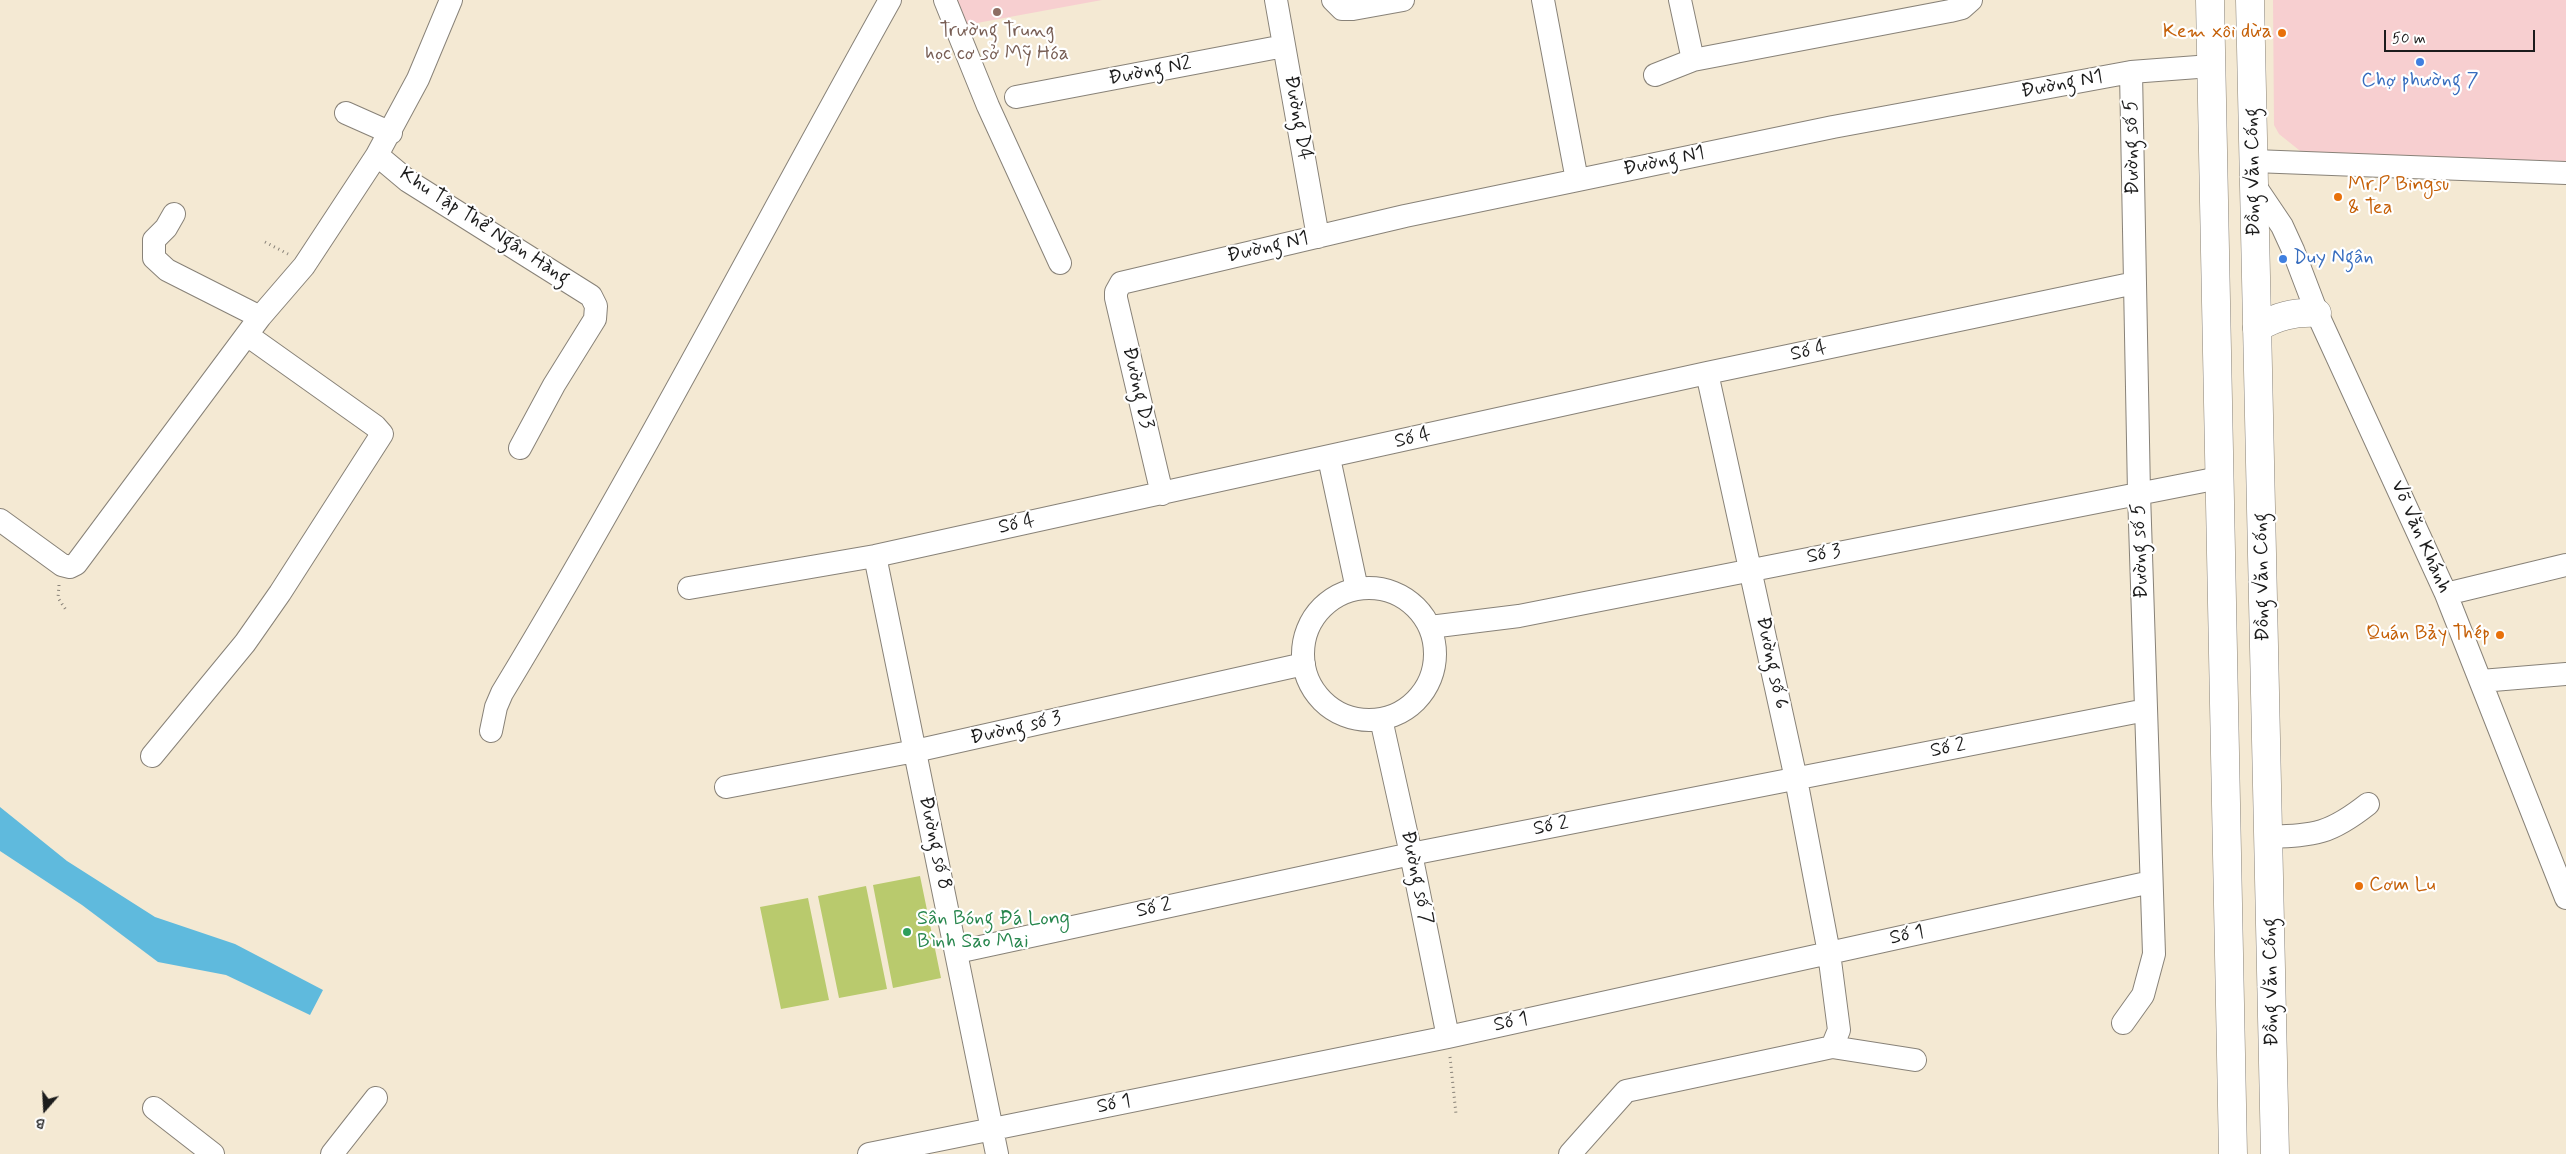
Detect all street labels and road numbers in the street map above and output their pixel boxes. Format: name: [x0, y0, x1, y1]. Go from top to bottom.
street label: Đường N2: [1107, 52, 1193, 92]
street label: Đường N1: [2019, 65, 2105, 105]
street label: Đường D4: [1278, 74, 1316, 162]
street label: Đường số 5: [2120, 99, 2146, 195]
street label: Đồng Văn Cống: [2241, 107, 2267, 237]
street label: Đường N1: [1621, 142, 1707, 182]
street label: Khu Tập Thể Ngân Hàng: [394, 163, 574, 291]
street label: Đường N1: [1225, 227, 1311, 269]
street label: Số 4: [1788, 336, 1830, 368]
street label: Đường D3: [1116, 345, 1158, 431]
street label: Số 4: [1392, 423, 1434, 455]
street label: Võ Văn Khánh: [2384, 477, 2456, 597]
street label: Đường số 5: [2127, 503, 2155, 599]
street label: Số 4: [996, 509, 1038, 541]
street label: Đồng Văn Cống: [2250, 512, 2276, 642]
street label: Số 3: [1805, 540, 1843, 570]
street label: Đường số 6: [1750, 615, 1792, 711]
street label: Đường số 3: [968, 707, 1064, 751]
street label: Số 2: [1928, 734, 1968, 764]
street label: Đường số 8: [912, 794, 956, 892]
street label: Số 2: [1531, 812, 1571, 842]
street label: Đường số 7: [1394, 829, 1438, 927]
street label: Số 2: [1134, 894, 1174, 924]
street label: Đồng Văn Cống: [2259, 917, 2285, 1047]
street label: Số 1: [1888, 921, 1926, 951]
street label: Số 1: [1492, 1008, 1530, 1038]
street label: Số 1: [1095, 1090, 1133, 1120]

